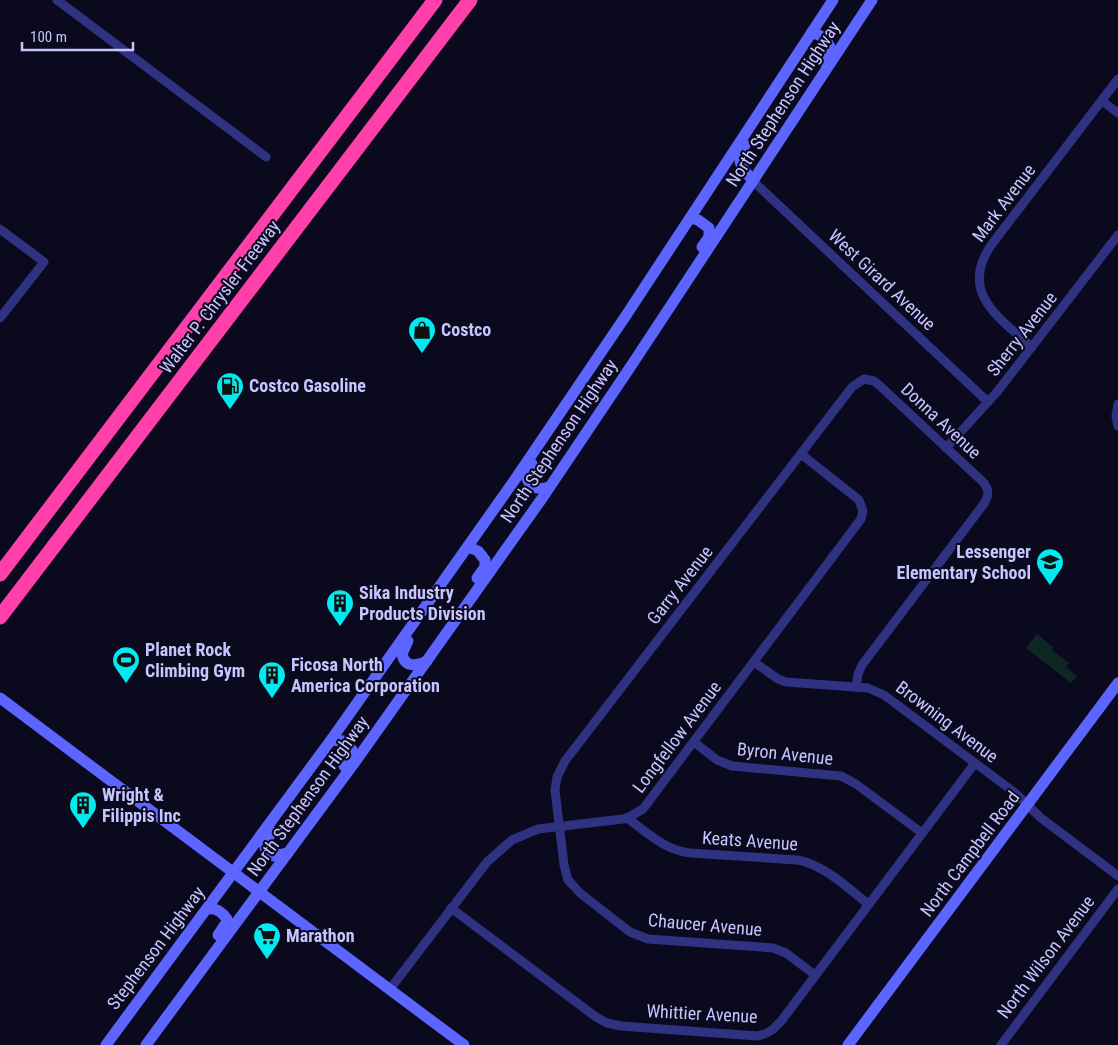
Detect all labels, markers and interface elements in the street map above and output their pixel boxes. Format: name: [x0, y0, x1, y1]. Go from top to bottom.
street label: North Stephenson Highway: [721, 17, 844, 190]
scale bar: [22, 20, 134, 52]
text: 100 m: [30, 28, 67, 46]
street label: Mark Avenue: [968, 160, 1040, 246]
street label: Walter P. Chrysler Freeway: [155, 216, 284, 377]
street label: West Girard Avenue: [825, 225, 940, 334]
street label: Sherry Avenue: [982, 287, 1061, 380]
shop icon: Costco: [407, 315, 437, 354]
place label: Costco: [441, 319, 491, 340]
street label: North Stephenson Highway: [496, 355, 621, 526]
fuel station icon: Costco Gasoline: [215, 371, 245, 410]
place label: Costco Gasoline: [249, 375, 366, 396]
street label: Donna Avenue: [897, 378, 986, 463]
street label: Garry Avenue: [642, 541, 717, 628]
place label: Lessenger Elementary School: [897, 541, 1031, 583]
school or university icon: Lessenger Elementary School: [1035, 547, 1065, 586]
place label: Sika Industry Products Division: [359, 582, 486, 624]
building icon: Sika Industry Products Division: [325, 588, 355, 627]
place label: Planet Rock Climbing Gym: [145, 639, 245, 681]
sports icon: Planet Rock Climbing Gym: [111, 645, 141, 684]
place label: Ficosa North America Corporation: [291, 654, 440, 696]
building icon: Ficosa North America Corporation: [257, 660, 287, 699]
street label: Browning Avenue: [892, 676, 1002, 767]
street label: Longfellow Avenue: [628, 677, 725, 797]
street label: North Stephenson Highway: [242, 711, 373, 880]
street label: Byron Avenue: [736, 738, 834, 769]
place label: Wright & Filippis Inc: [102, 784, 181, 826]
street label: North Campbell Road: [916, 787, 1024, 920]
building icon: Wright & Filippis Inc: [68, 790, 98, 829]
street label: Keats Avenue: [701, 827, 799, 854]
street label: Stephenson Highway: [103, 882, 209, 1013]
street label: North Wilson Avenue: [993, 891, 1099, 1022]
street label: Chaucer Avenue: [647, 909, 763, 940]
supermarket icon: Marathon: [252, 921, 282, 960]
place label: Marathon: [286, 925, 355, 946]
street label: Whittier Avenue: [646, 1000, 758, 1027]

